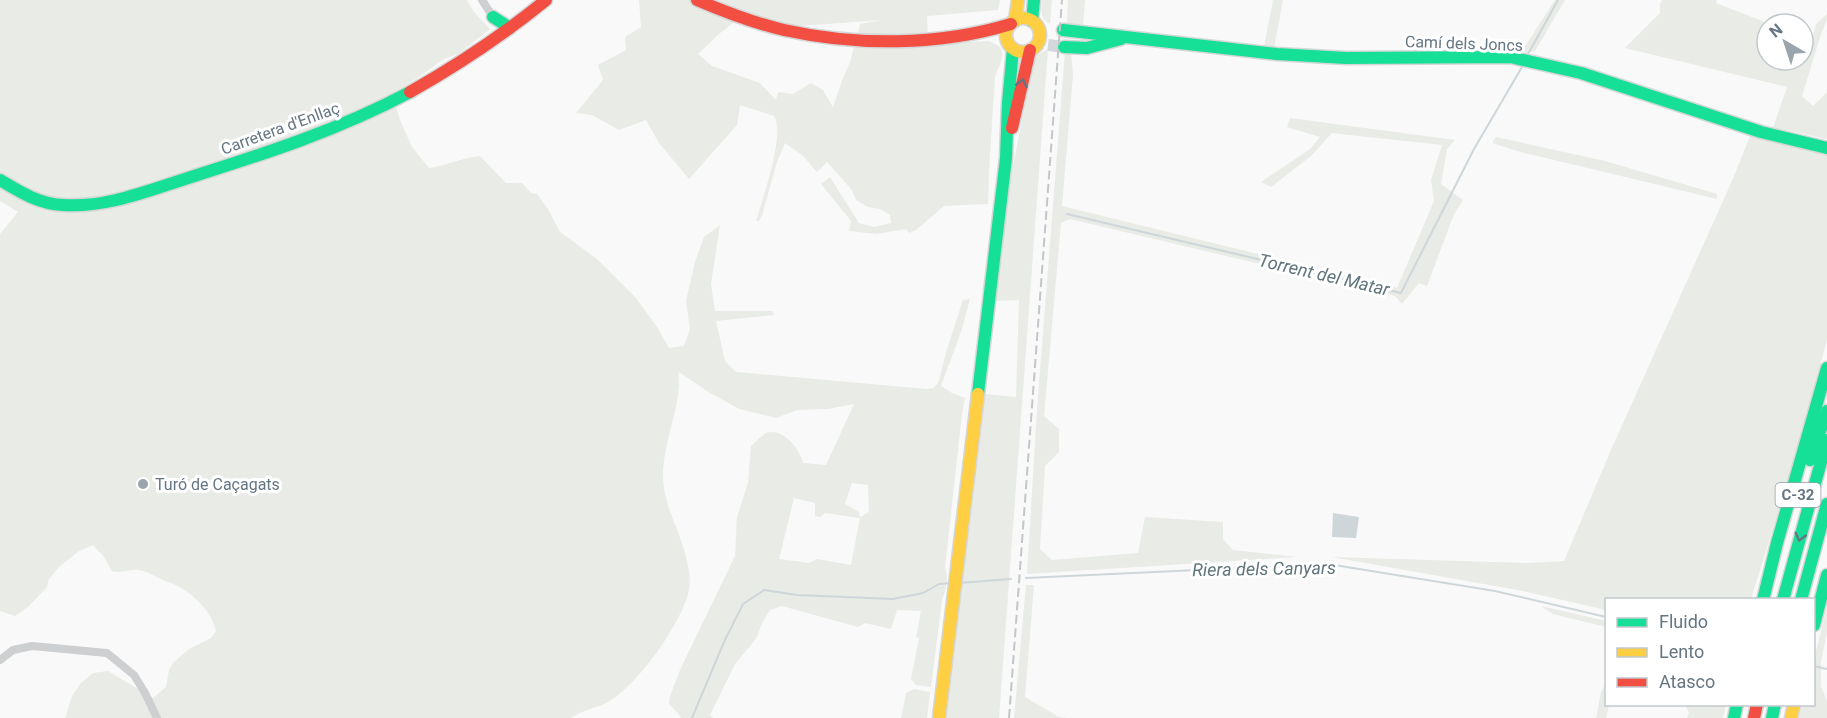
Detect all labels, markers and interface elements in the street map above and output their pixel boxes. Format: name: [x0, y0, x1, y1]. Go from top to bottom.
north arrow: [1755, 12, 1815, 72]
text: N: [1766, 20, 1786, 42]
street label: Camí dels Joncs: [1405, 32, 1523, 55]
one-way arrow: [1015, 79, 1028, 89]
street label: Carretera d'Enllaç: [218, 98, 342, 159]
water label: Torrent del Matar: [1257, 249, 1393, 300]
place label: Turó de Caçagats: [155, 475, 280, 494]
marker: Turó de Caçagats: [136, 477, 150, 491]
road number: C-32: [1776, 483, 1820, 507]
one-way arrow: [1795, 532, 1808, 542]
water label: Riera dels Canyars: [1192, 557, 1336, 580]
legend: [1605, 598, 1815, 706]
text: Fluido: [1659, 611, 1708, 632]
text: Lento: [1659, 641, 1704, 662]
text: Atasco: [1659, 671, 1715, 692]

